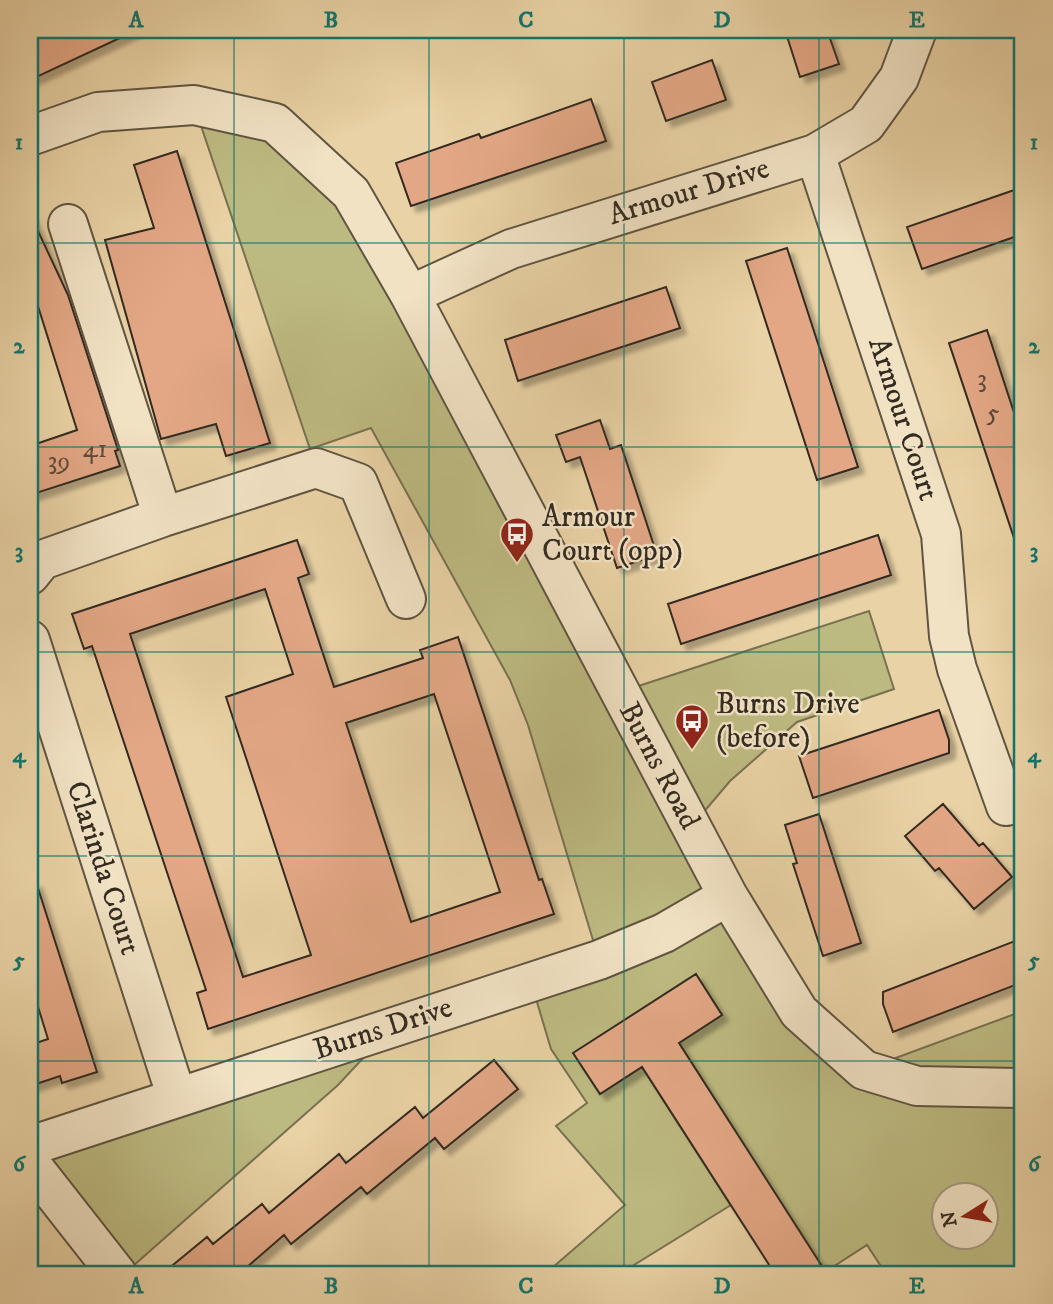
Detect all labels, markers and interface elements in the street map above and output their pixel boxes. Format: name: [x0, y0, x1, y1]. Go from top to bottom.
text: A: [128, 6, 145, 35]
text: B: [324, 6, 338, 35]
text: C: [518, 6, 534, 35]
text: D: [713, 6, 731, 35]
text: E: [909, 6, 925, 35]
text: 1: [15, 128, 23, 157]
text: 1: [1030, 128, 1038, 157]
street label: Armour Drive: [604, 150, 774, 234]
text: 2: [13, 332, 25, 361]
text: 2: [1028, 332, 1040, 361]
street label: Armour Court: [859, 333, 947, 505]
house number: 3: [977, 363, 987, 396]
house number: 5: [987, 397, 1000, 430]
house number: 41: [83, 433, 107, 466]
house number: 39: [48, 445, 70, 478]
place label: Armour Court (opp): [542, 499, 683, 570]
bus stop icon: Armour Court (opp): [498, 515, 536, 564]
text: 3: [15, 537, 23, 566]
text: 3: [1030, 537, 1038, 566]
place label: Burns Drive (before): [716, 686, 860, 757]
street label: Burns Road: [610, 696, 708, 836]
bus stop icon: Burns Drive (before): [673, 702, 711, 751]
text: 4: [12, 741, 27, 770]
text: 4: [1027, 741, 1042, 770]
street label: Clarinda Court: [58, 777, 148, 959]
text: 5: [12, 946, 25, 975]
text: 5: [1027, 946, 1040, 975]
street label: Burns Drive: [309, 989, 457, 1069]
text: 6: [13, 1150, 27, 1179]
text: 6: [1028, 1150, 1042, 1179]
north arrow: [930, 1182, 1000, 1252]
text: N: [937, 1209, 963, 1229]
text: A: [128, 1272, 145, 1301]
text: B: [324, 1272, 338, 1301]
text: C: [518, 1272, 534, 1301]
text: D: [713, 1272, 731, 1301]
text: E: [909, 1272, 925, 1301]

